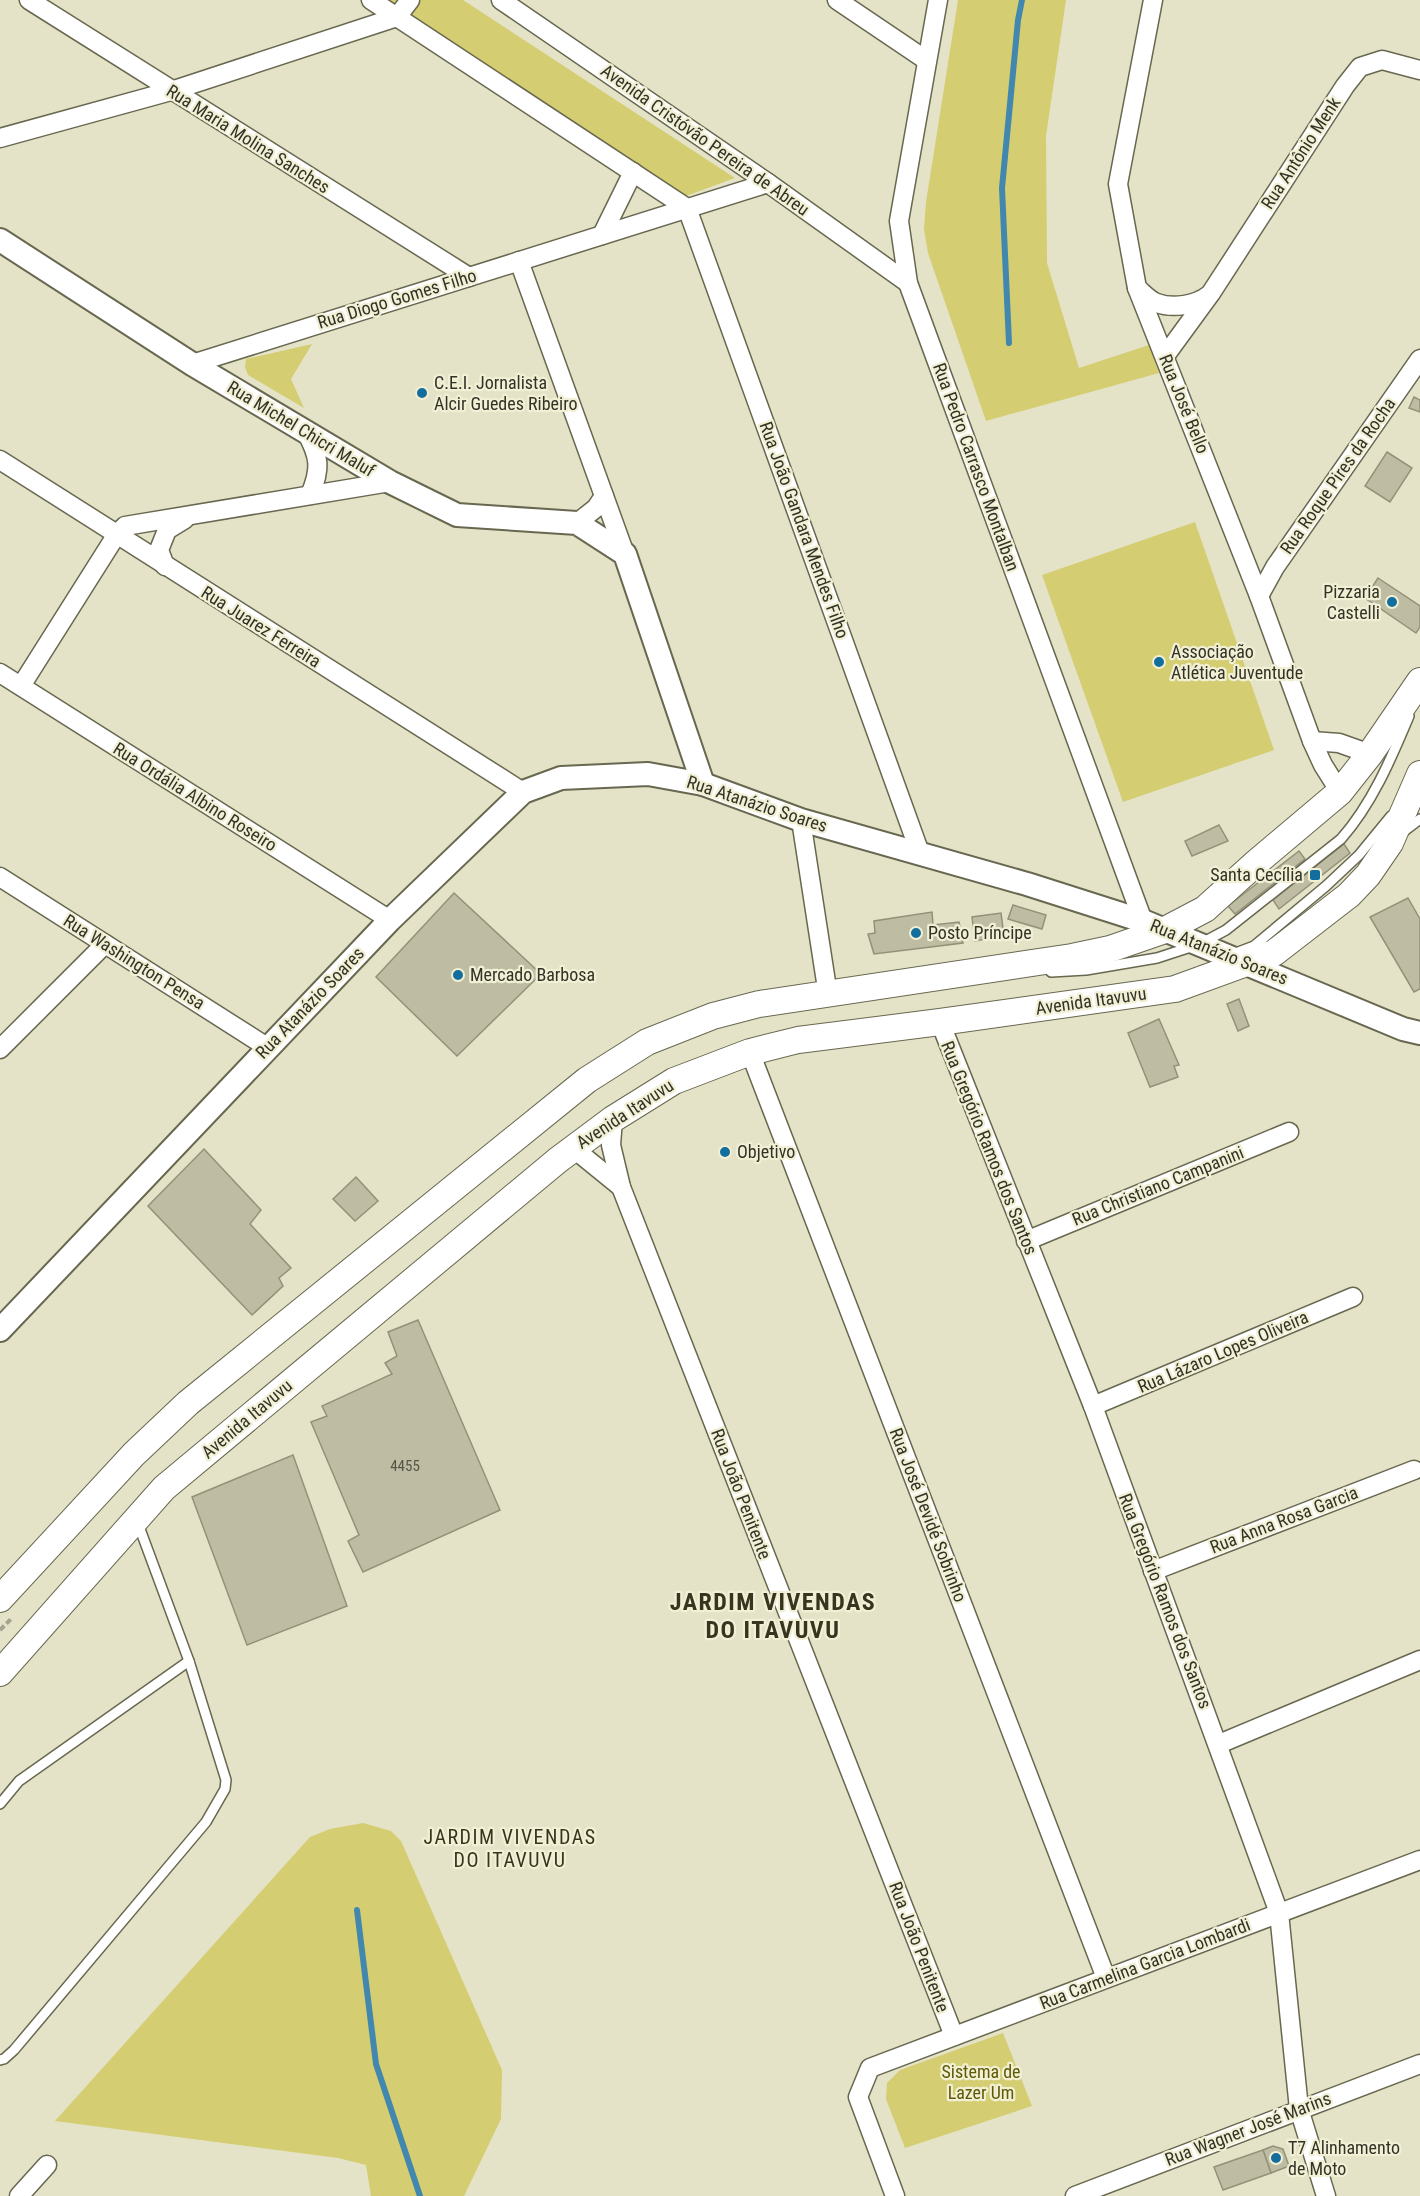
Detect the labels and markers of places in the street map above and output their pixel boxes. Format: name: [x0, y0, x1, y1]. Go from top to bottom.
place label: C.E.I. Jornalista Alcir Guedes Ribeiro: [434, 372, 578, 414]
marker: C.E.I. Jornalista Alcir Guedes Ribeiro: [415, 386, 429, 400]
place label: Pizzaria Castelli: [1323, 581, 1380, 623]
marker: Pizzaria Castelli: [1385, 595, 1399, 609]
place label: Associação Atlética Juventude: [1171, 641, 1303, 683]
marker: Associação Atlética Juventude: [1152, 655, 1166, 669]
place label: Santa Cecília: [1210, 864, 1303, 885]
marker: Santa Cecília: [1308, 868, 1322, 882]
place label: Posto Príncipe: [928, 922, 1032, 943]
marker: Posto Príncipe: [909, 926, 923, 940]
place label: Mercado Barbosa: [470, 964, 595, 985]
marker: Mercado Barbosa: [451, 968, 465, 982]
place label: Objetivo: [737, 1141, 795, 1162]
marker: Objetivo: [718, 1145, 732, 1159]
place label: T7 Alinhamento de Moto: [1288, 2137, 1400, 2179]
marker: T7 Alinhamento de Moto: [1269, 2151, 1283, 2165]

